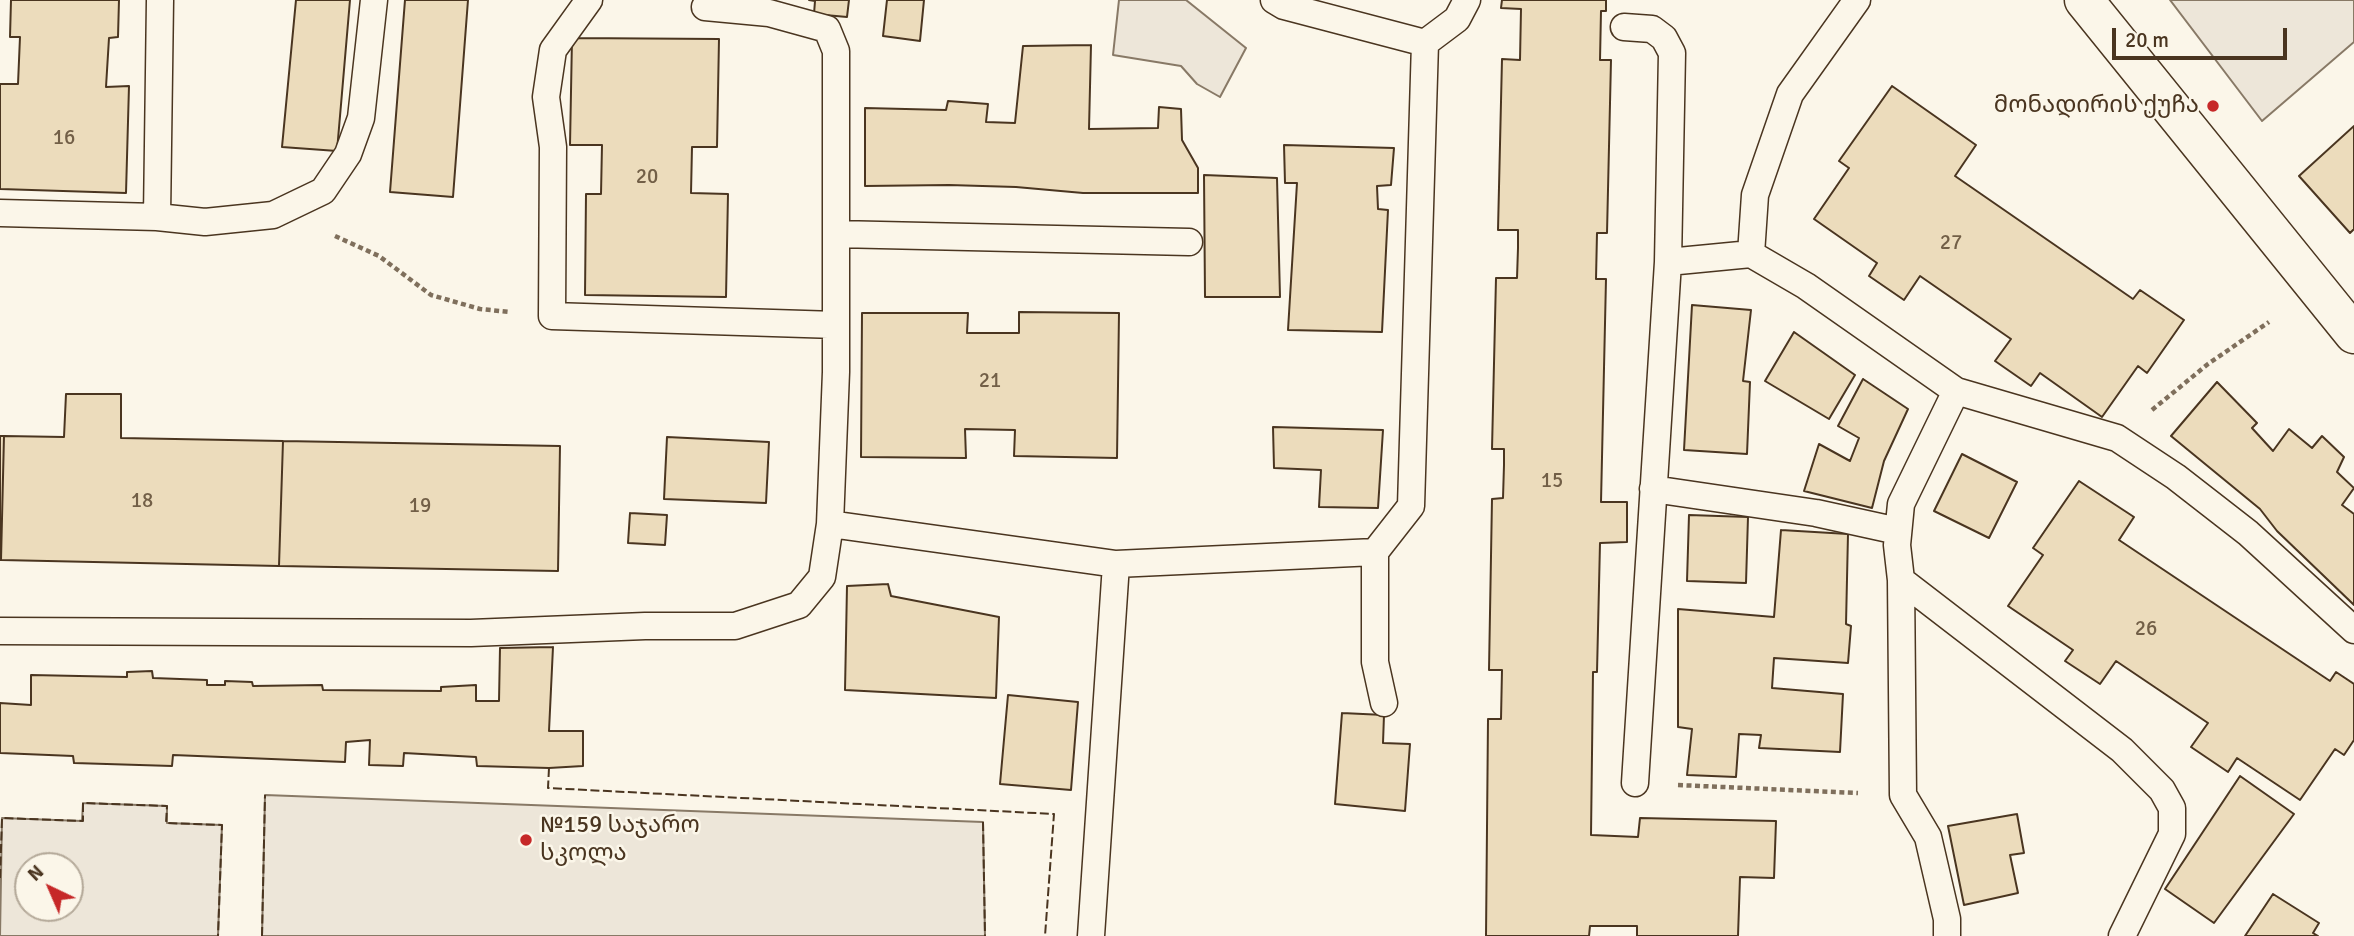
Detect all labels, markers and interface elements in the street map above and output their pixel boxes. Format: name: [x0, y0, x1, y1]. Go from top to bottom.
scale bar: [2116, 14, 2291, 58]
text: 20 m: [2125, 27, 2169, 53]
place label: მონადირის ქუჩა: [1994, 92, 2199, 120]
marker: მონადირის ქუჩა: [2205, 98, 2221, 114]
house number: 16: [53, 125, 75, 151]
house number: 20: [636, 164, 658, 190]
house number: 27: [1940, 230, 1962, 256]
house number: 21: [979, 368, 1001, 394]
house number: 15: [1541, 468, 1563, 494]
house number: 18: [131, 488, 153, 514]
house number: 19: [409, 493, 431, 519]
house number: 26: [2135, 616, 2157, 642]
place label: №159 საჯარო სკოლა: [540, 812, 700, 868]
marker: №159 საჯარო სკოლა: [518, 832, 534, 848]
north arrow: [14, 852, 84, 922]
text: N: [23, 860, 49, 887]

